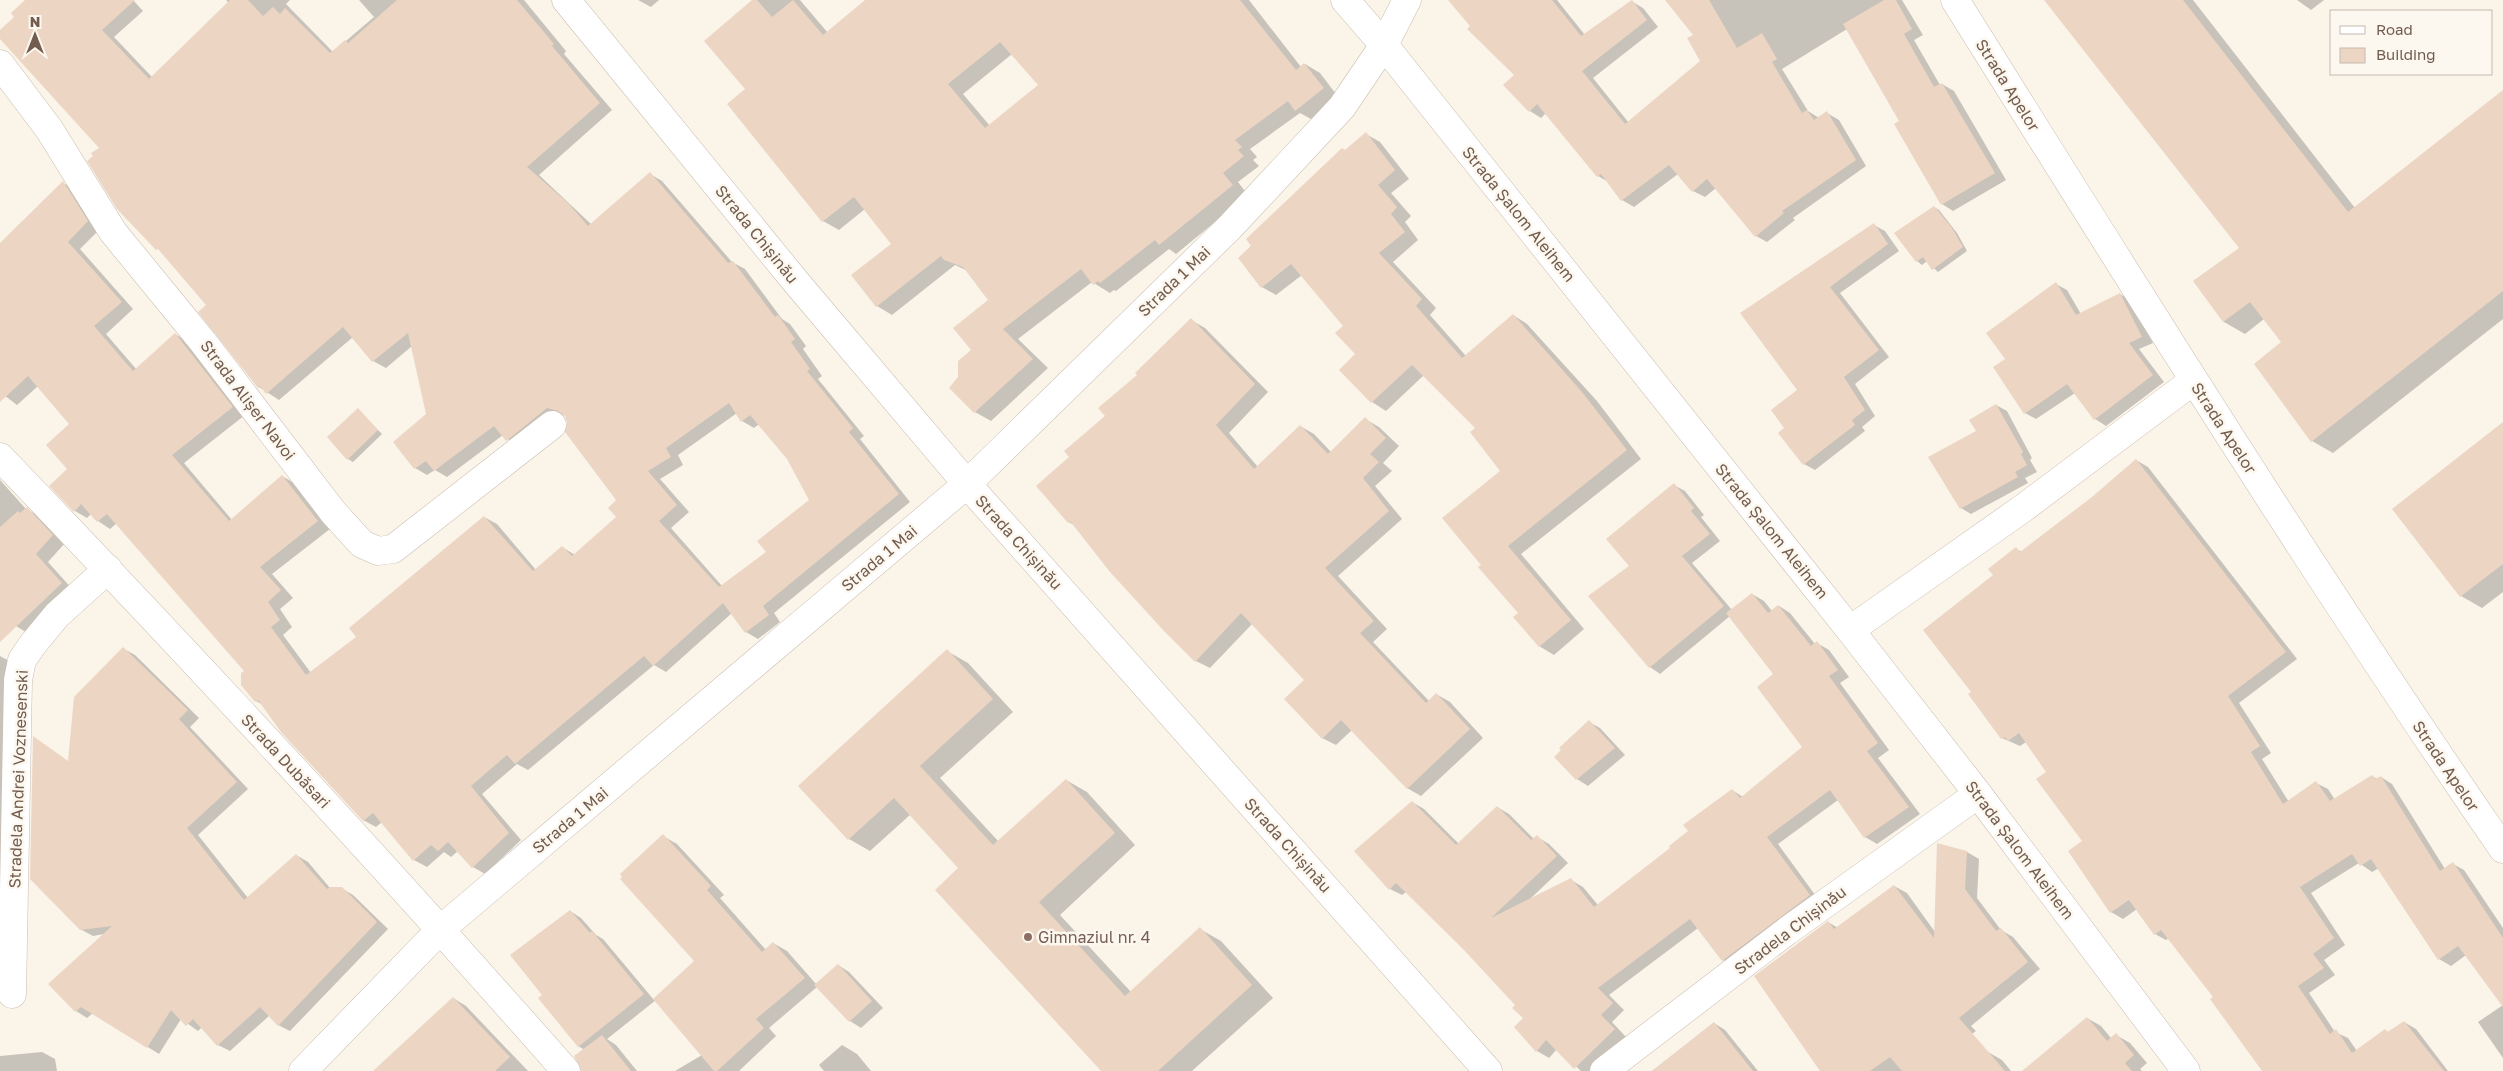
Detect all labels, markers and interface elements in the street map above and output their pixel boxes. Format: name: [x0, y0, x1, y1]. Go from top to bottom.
north arrow: [10, 10, 60, 60]
legend: [2330, 10, 2493, 75]
text: N: [30, 13, 40, 30]
text: Road: [2376, 20, 2413, 38]
street label: Strada Apelor: [1972, 35, 2044, 135]
text: Building: [2376, 45, 2436, 63]
street label: Strada Șalom Aleihem: [1458, 142, 1580, 286]
street label: Strada Chișinău: [711, 181, 803, 287]
street label: Strada 1 Mai: [1134, 241, 1214, 321]
street label: Strada Alișer Navoi: [196, 336, 300, 464]
street label: Strada Apelor: [2187, 379, 2261, 477]
street label: Strada Șalom Aleihem: [1711, 459, 1833, 603]
street label: Strada Chișinău: [971, 490, 1067, 594]
street label: Strada 1 Mai: [837, 520, 921, 596]
street label: Stradela Andrei Voznesenski: [4, 669, 32, 889]
street label: Strada Dubăsari: [237, 710, 335, 812]
street label: Strada Apelor: [2408, 717, 2484, 815]
street label: Strada Șalom Aleihem: [1961, 777, 2079, 923]
street label: Strada 1 Mai: [528, 782, 612, 858]
street label: Strada Chișinău: [1240, 793, 1336, 897]
street label: Stradela Chișinău: [1730, 881, 1850, 979]
place label: Gimnaziul nr. 4: [1038, 927, 1151, 947]
marker: Gimnaziul nr. 4: [1022, 931, 1034, 943]

